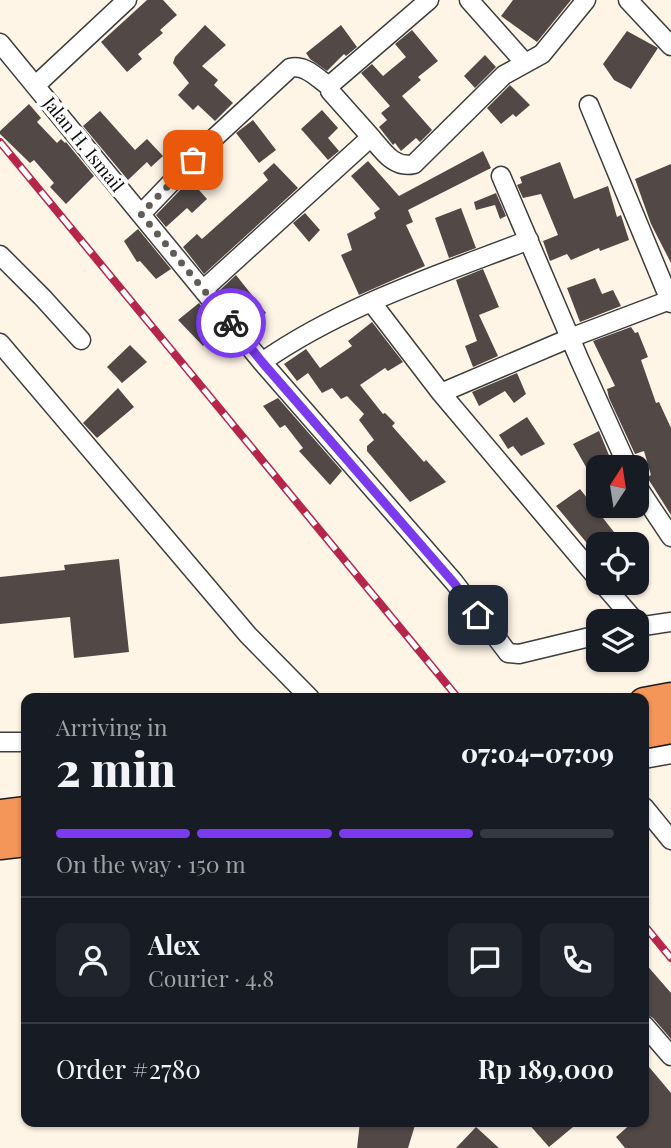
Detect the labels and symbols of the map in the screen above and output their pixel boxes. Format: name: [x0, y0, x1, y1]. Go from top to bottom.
street label: Jalan H. Ismail: [38, 91, 130, 197]
pin: [163, 130, 223, 190]
courier: [196, 288, 266, 358]
north arrow: [586, 455, 649, 518]
pin: [448, 585, 508, 645]

